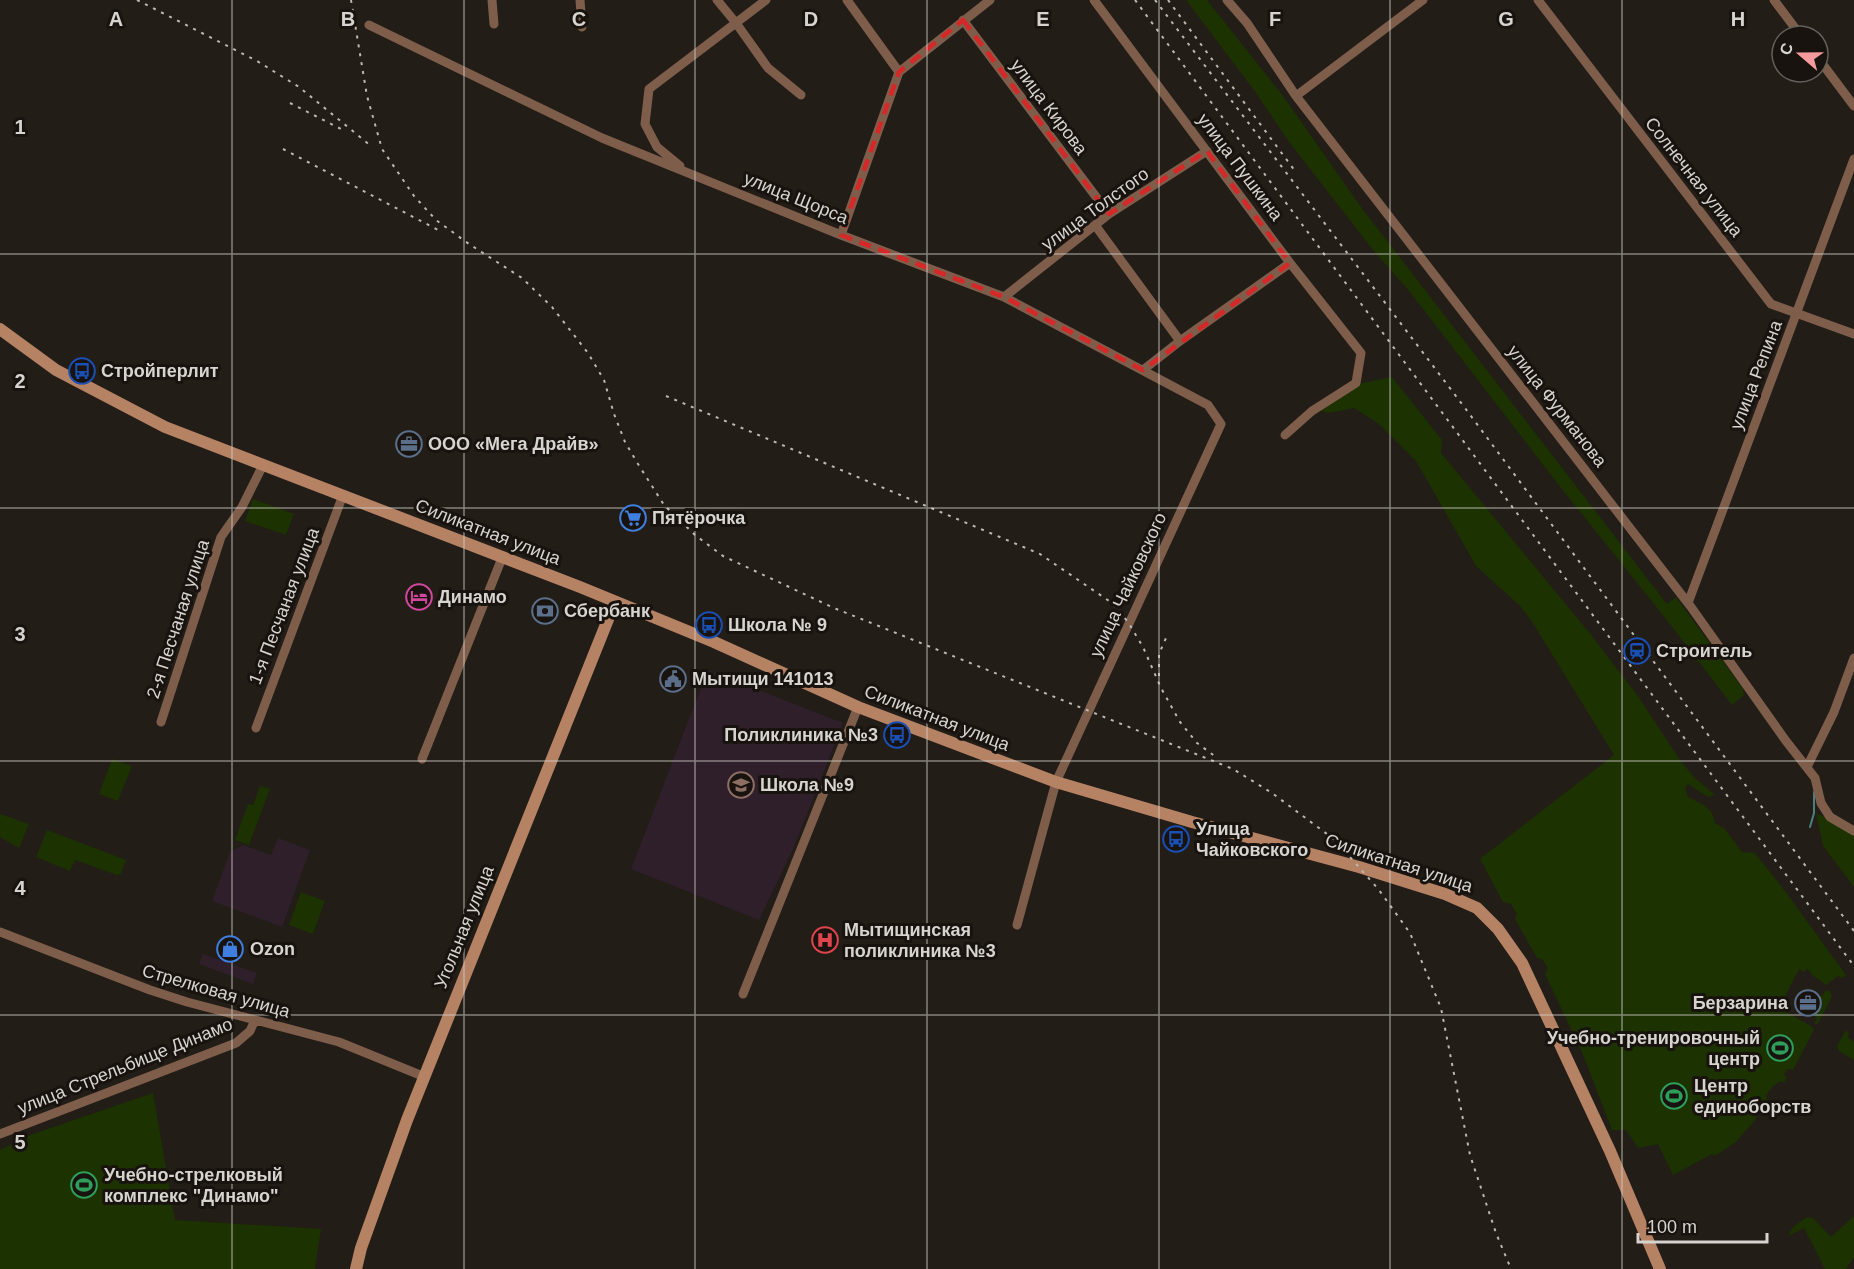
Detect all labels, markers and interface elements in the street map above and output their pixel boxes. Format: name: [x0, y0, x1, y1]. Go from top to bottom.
text: A: [109, 8, 123, 30]
text: B: [341, 8, 355, 30]
text: C: [572, 8, 586, 30]
text: D: [804, 8, 818, 30]
text: E: [1036, 8, 1050, 30]
text: F: [1269, 8, 1281, 30]
text: G: [1498, 8, 1514, 30]
text: H: [1731, 8, 1745, 30]
north arrow: [1770, 24, 1830, 84]
text: С: [1776, 40, 1796, 57]
street label: улица Кирова: [1007, 55, 1092, 159]
street label: улица Пушкина: [1193, 110, 1287, 225]
street label: Солнечная улица: [1641, 113, 1747, 241]
text: 1: [14, 116, 26, 138]
street label: улица Толстого: [1038, 163, 1152, 255]
street label: улица Щорса: [741, 168, 852, 228]
street label: улица Репина: [1726, 317, 1786, 432]
street label: улица Фурманова: [1503, 341, 1611, 472]
bus stop icon: Стройперлит: [67, 356, 97, 386]
place label: Стройперлит: [101, 361, 219, 381]
text: 2: [14, 370, 26, 392]
office icon: ООО «Мега Драйв»: [394, 429, 424, 459]
place label: ООО «Мега Драйв»: [428, 434, 599, 454]
street label: Силикатная улица: [413, 495, 564, 569]
supermarket icon: Пятёрочка: [618, 503, 648, 533]
place label: Пятёрочка: [652, 508, 746, 528]
street label: улица Чайковского: [1086, 510, 1170, 660]
street label: 1-я Песчаная улица: [245, 524, 323, 687]
street label: 2-я Песчаная улица: [143, 536, 213, 701]
hotel icon: Динамо: [404, 582, 434, 612]
place label: Динамо: [438, 587, 507, 607]
bank icon: Сбербанк: [530, 596, 560, 626]
place label: Сбербанк: [564, 601, 651, 621]
bus stop icon: Школа № 9: [694, 610, 724, 640]
place label: Школа № 9: [728, 615, 827, 635]
text: 3: [14, 623, 26, 645]
station icon: Строитель: [1622, 636, 1652, 666]
place label: Строитель: [1656, 641, 1752, 661]
public building icon: Мытищи 141013: [658, 664, 688, 694]
place label: Мытищи 141013: [692, 669, 834, 689]
street label: Силикатная улица: [862, 681, 1013, 755]
bus stop icon: Поликлиника №3: [882, 720, 912, 750]
place label: Поликлиника №3: [724, 725, 878, 745]
school or university icon: Школа №9: [726, 770, 756, 800]
place label: Школа №9: [760, 775, 854, 795]
place label: Улица Чайковского: [1196, 819, 1308, 860]
bus stop icon: Улица Чайковского: [1161, 824, 1191, 854]
street label: Силикатная улица: [1323, 830, 1476, 897]
street label: Угольная улица: [430, 862, 498, 991]
text: 4: [14, 877, 26, 899]
place label: Мытищинская поликлиника №3: [844, 920, 996, 961]
hospital icon: Мытищинская поликлиника №3: [810, 925, 840, 955]
shop icon: Ozon: [215, 934, 245, 964]
place label: Ozon: [250, 939, 295, 959]
street label: Стрелковая улица: [140, 960, 293, 1022]
office icon: Берзарина: [1793, 988, 1823, 1018]
place label: Берзарина: [1693, 993, 1789, 1013]
street label: улица Стрельбище Динамо: [15, 1014, 235, 1118]
place label: Учебно-тренировочный центр: [1547, 1028, 1760, 1069]
sports icon: Учебно-тренировочный центр: [1765, 1033, 1795, 1063]
place label: Центр единоборств: [1694, 1076, 1811, 1117]
sports icon: Центр единоборств: [1659, 1081, 1689, 1111]
text: 5: [14, 1131, 26, 1153]
place label: Учебно-стрелковый комплекс "Динамо": [104, 1165, 283, 1206]
sports icon: Учебно-стрелковый комплекс "Динамо": [69, 1170, 99, 1200]
scale bar: [1638, 1206, 1767, 1244]
text: 100 m: [1647, 1217, 1697, 1237]

